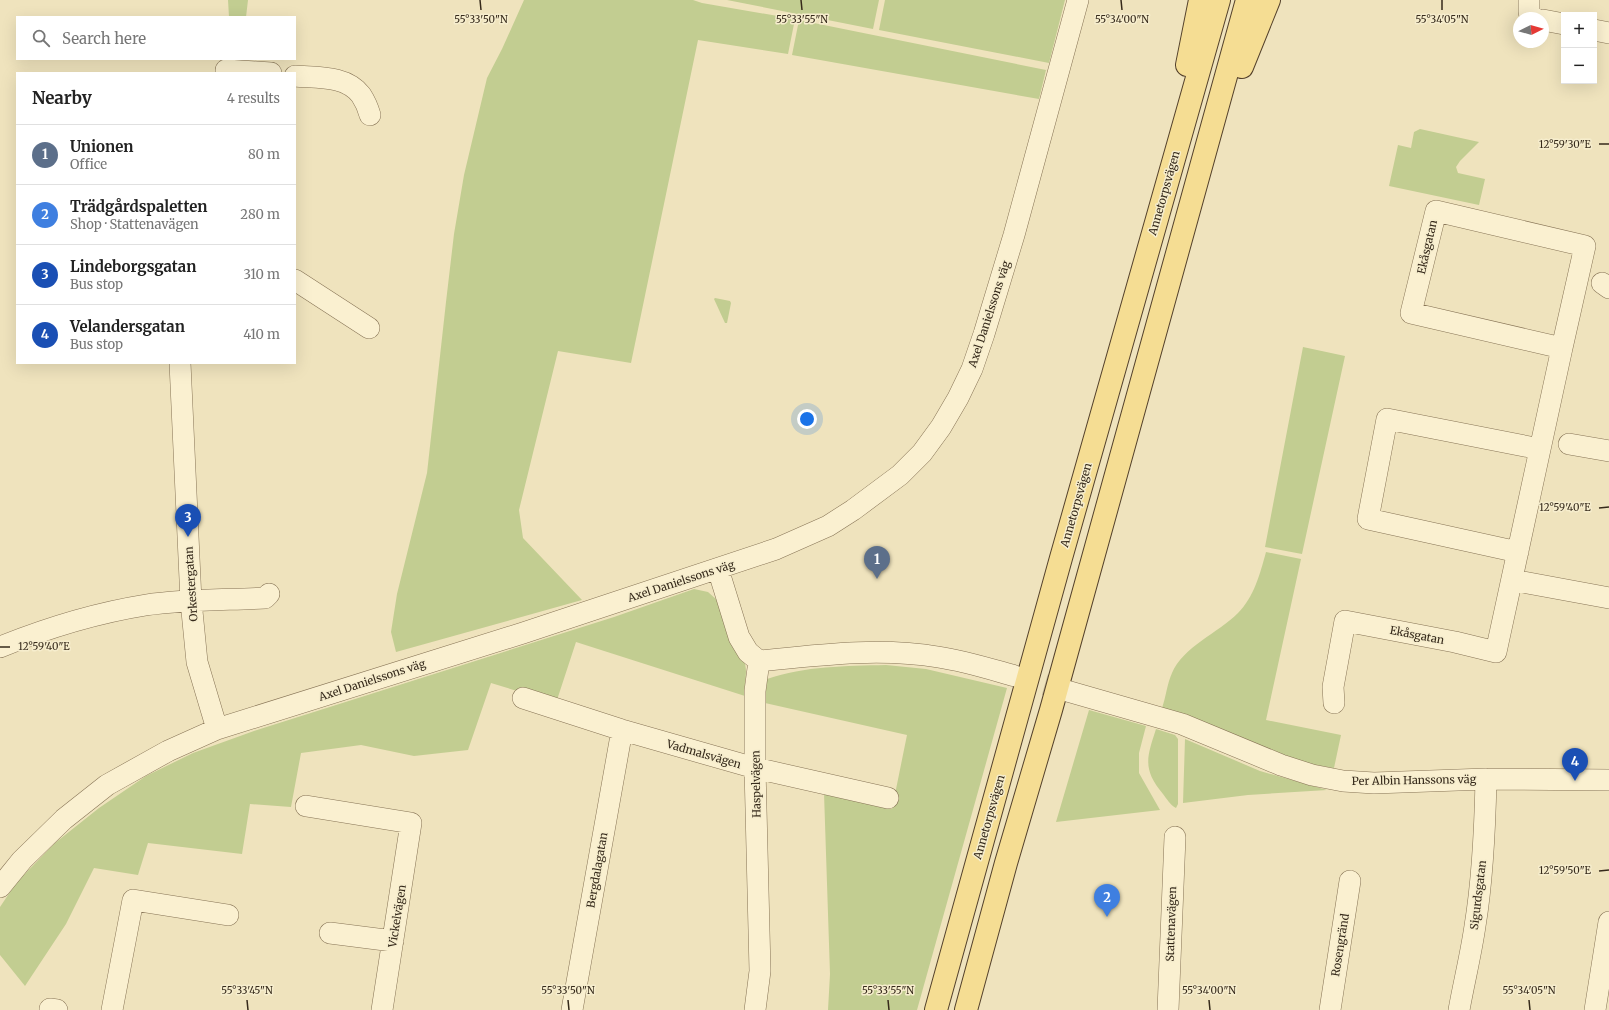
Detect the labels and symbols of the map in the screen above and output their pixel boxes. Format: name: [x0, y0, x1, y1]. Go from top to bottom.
north arrow: [1513, 12, 1549, 48]
text: 55°33'50"N: [454, 13, 508, 26]
text: 55°33'55"N: [776, 13, 828, 26]
text: 55°34'00"N: [1095, 13, 1149, 26]
text: 55°34'05"N: [1415, 13, 1469, 26]
text: 12°59'30"E: [1539, 138, 1592, 151]
street label: Annetorpsvägen: [1145, 148, 1183, 238]
street label: Ekåsgatan: [1414, 218, 1440, 275]
street label: Axel Danielssons väg: [965, 259, 1013, 370]
your location: [797, 409, 817, 429]
street label: Annetorpsvägen: [1057, 460, 1095, 550]
text: 12°59'40"E: [1539, 501, 1591, 514]
pin: 3: [175, 504, 201, 537]
street label: Orkestergatan: [181, 545, 201, 622]
pin: 1: [864, 546, 890, 579]
street label: Axel Danielssons väg: [625, 557, 736, 605]
street label: Ekåsgatan: [1389, 623, 1446, 647]
text: 12°59'40"E: [18, 640, 70, 653]
street label: Axel Danielssons väg: [316, 656, 427, 704]
street label: Vadmalsvägen: [664, 736, 743, 771]
pin: 4: [1562, 748, 1588, 781]
street label: Haspelvägen: [748, 749, 764, 818]
street label: Annetorpsvägen: [970, 772, 1008, 862]
street label: Per Albin Hanssons väg: [1352, 772, 1477, 788]
street label: Bergdalagatan: [583, 830, 611, 909]
street label: Sigurdsgatan: [1467, 859, 1489, 931]
text: 12°59'50"E: [1539, 864, 1592, 877]
street label: Vickelvägen: [385, 883, 409, 949]
pin: 2: [1094, 884, 1120, 917]
street label: Stattenavägen: [1163, 885, 1179, 962]
street label: Rosengränd: [1328, 912, 1352, 978]
text: 55°33'45"N: [221, 984, 273, 997]
text: 55°33'50"N: [541, 984, 595, 997]
text: 55°33'55"N: [862, 984, 914, 997]
text: 55°34'00"N: [1182, 984, 1236, 997]
text: 55°34'05"N: [1502, 984, 1556, 997]

